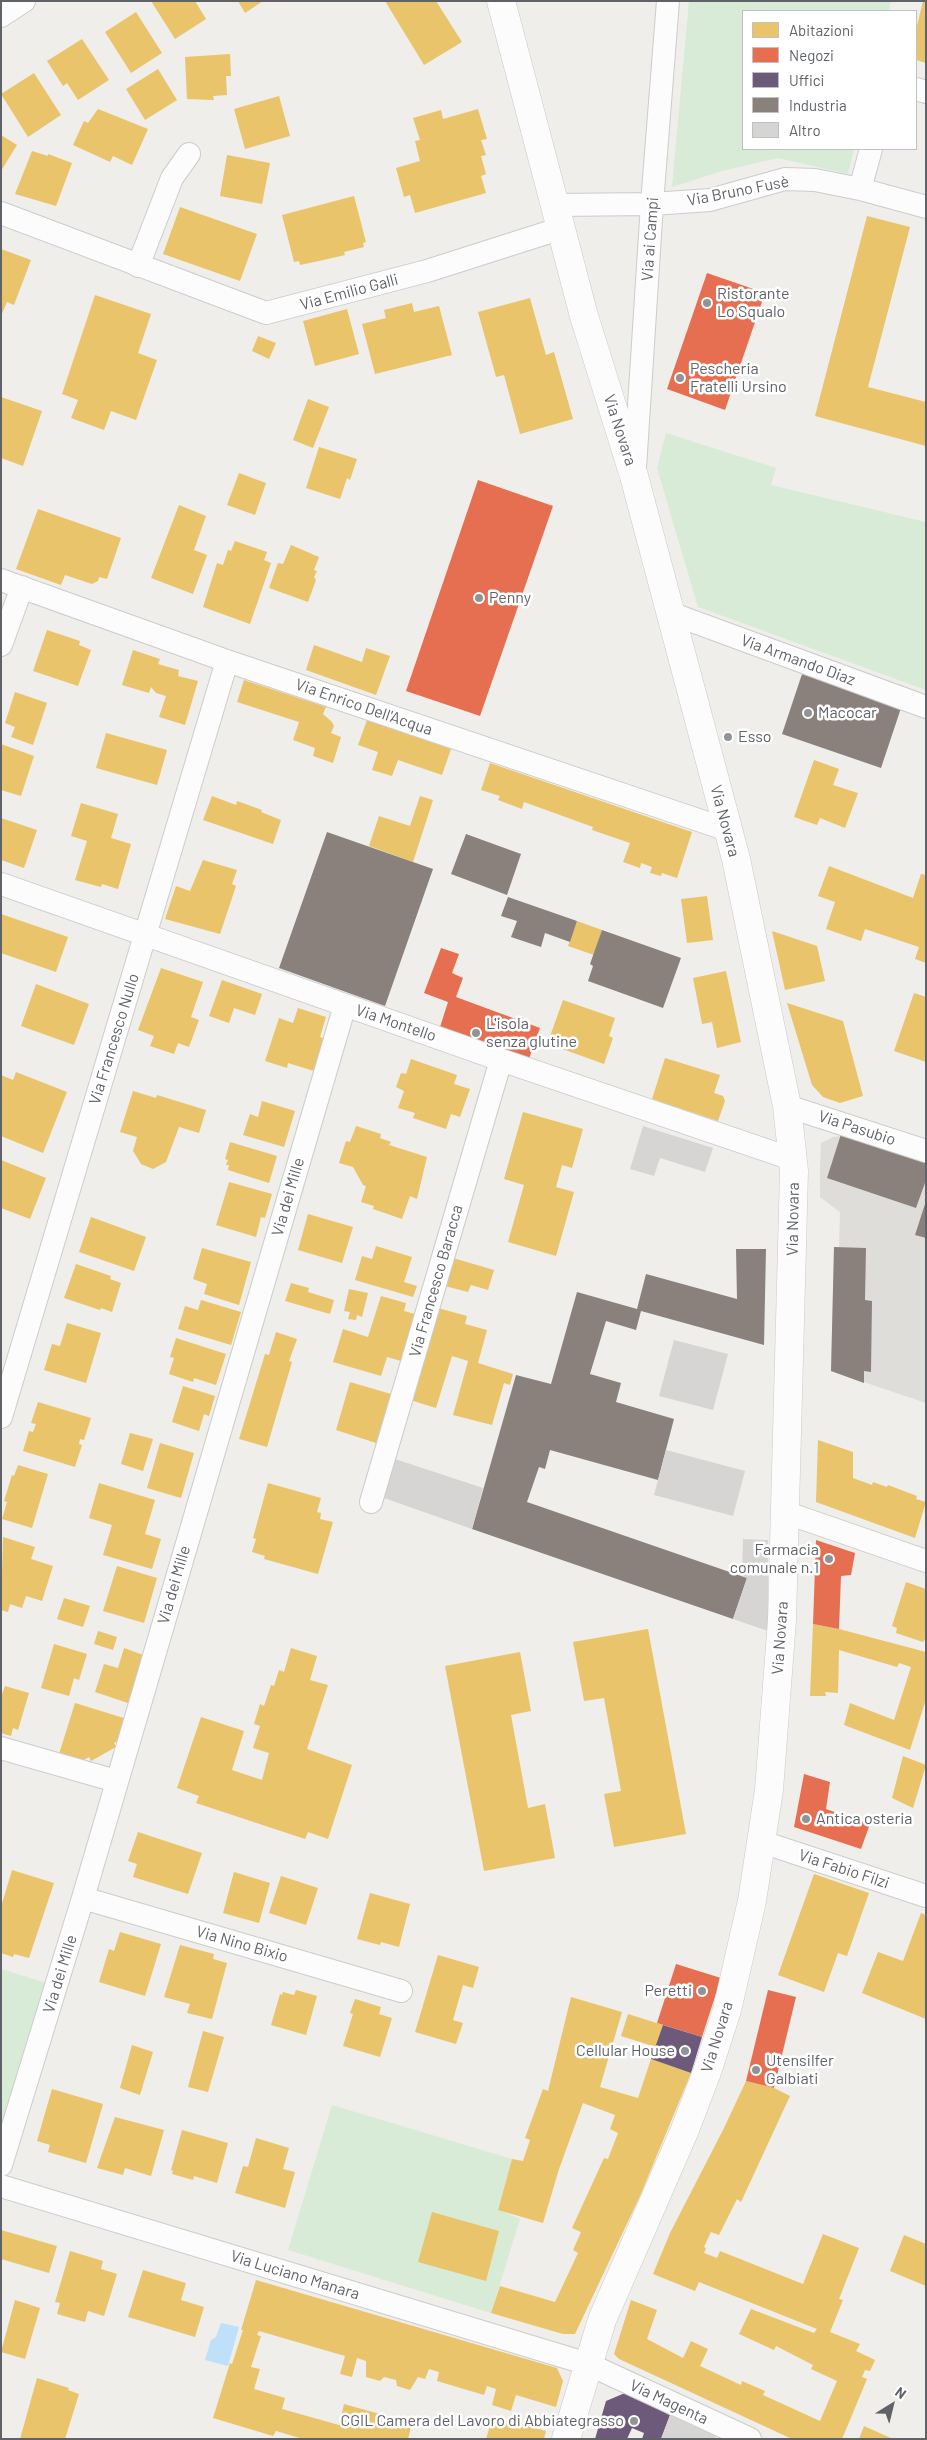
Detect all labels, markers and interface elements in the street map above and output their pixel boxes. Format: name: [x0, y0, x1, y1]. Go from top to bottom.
legend: [742, 10, 917, 150]
text: Abitazioni: [789, 21, 854, 39]
text: Negozi: [789, 46, 834, 64]
text: Uffici: [789, 71, 824, 89]
text: Industria: [789, 96, 847, 114]
text: Altro: [789, 121, 821, 139]
street label: Via Bruno Fusè: [685, 172, 791, 210]
street label: Via ai Campi: [637, 196, 663, 282]
street label: Via Emilio Galli: [298, 270, 400, 314]
place label: Ristorante Lo Squalo: [717, 284, 790, 322]
marker: Ristorante Lo Squalo: [701, 297, 713, 309]
place label: Pescheria Fratelli Ursino: [690, 359, 787, 397]
marker: Pescheria Fratelli Ursino: [674, 372, 686, 384]
street label: Via Novara: [599, 392, 641, 468]
place label: Penny: [489, 588, 531, 608]
marker: Penny: [473, 592, 485, 604]
street label: Via Armando Diaz: [738, 630, 858, 690]
street label: Via Enrico Dell'Acqua: [293, 675, 435, 739]
place label: Macocar: [818, 703, 877, 723]
marker: Macocar: [802, 707, 814, 719]
place label: Esso: [738, 727, 772, 747]
marker: Esso: [722, 731, 734, 743]
street label: Via Novara: [706, 783, 744, 859]
street label: Via Francesco Nullo: [85, 971, 143, 1107]
street label: Via Montello: [353, 1000, 439, 1046]
place label: L'isola senza glutine: [486, 1014, 577, 1052]
marker: L'isola senza glutine: [470, 1027, 482, 1039]
street label: Via Pasubio: [816, 1106, 898, 1150]
street label: Via dei Mille: [268, 1156, 308, 1238]
street label: Via Novara: [783, 1182, 803, 1256]
street label: Via Francesco Baracca: [405, 1203, 467, 1359]
place label: Farmacia comunale n.1: [730, 1540, 819, 1578]
street label: Via dei Mille: [154, 1544, 194, 1626]
marker: Farmacia comunale n.1: [823, 1553, 835, 1565]
street label: Via Novara: [768, 1601, 792, 1675]
place label: Antica osteria: [816, 1809, 913, 1829]
marker: Antica osteria: [800, 1813, 812, 1825]
street label: Via Fabio Filzi: [796, 1845, 892, 1893]
street label: Via Nino Bixio: [194, 1922, 290, 1966]
street label: Via dei Mille: [39, 1933, 81, 2015]
place label: Peretti: [644, 1981, 692, 2001]
marker: Peretti: [696, 1985, 708, 1997]
street label: Via Novara: [697, 1999, 737, 2075]
place label: Cellular House: [576, 2041, 675, 2061]
marker: Cellular House: [679, 2045, 691, 2057]
place label: Utensilfer Galbiati: [766, 2051, 834, 2089]
marker: Utensilfer Galbiati: [750, 2064, 762, 2076]
street label: Via Luciano Manara: [228, 2246, 362, 2304]
street label: Via Magenta: [627, 2376, 711, 2428]
north arrow: [867, 2380, 917, 2430]
text: N: [892, 2383, 910, 2402]
place label: CGIL Camera del Lavoro di Abbiategrasso: [341, 2411, 624, 2431]
marker: CGIL Camera del Lavoro di Abbiategrasso: [628, 2415, 640, 2427]

